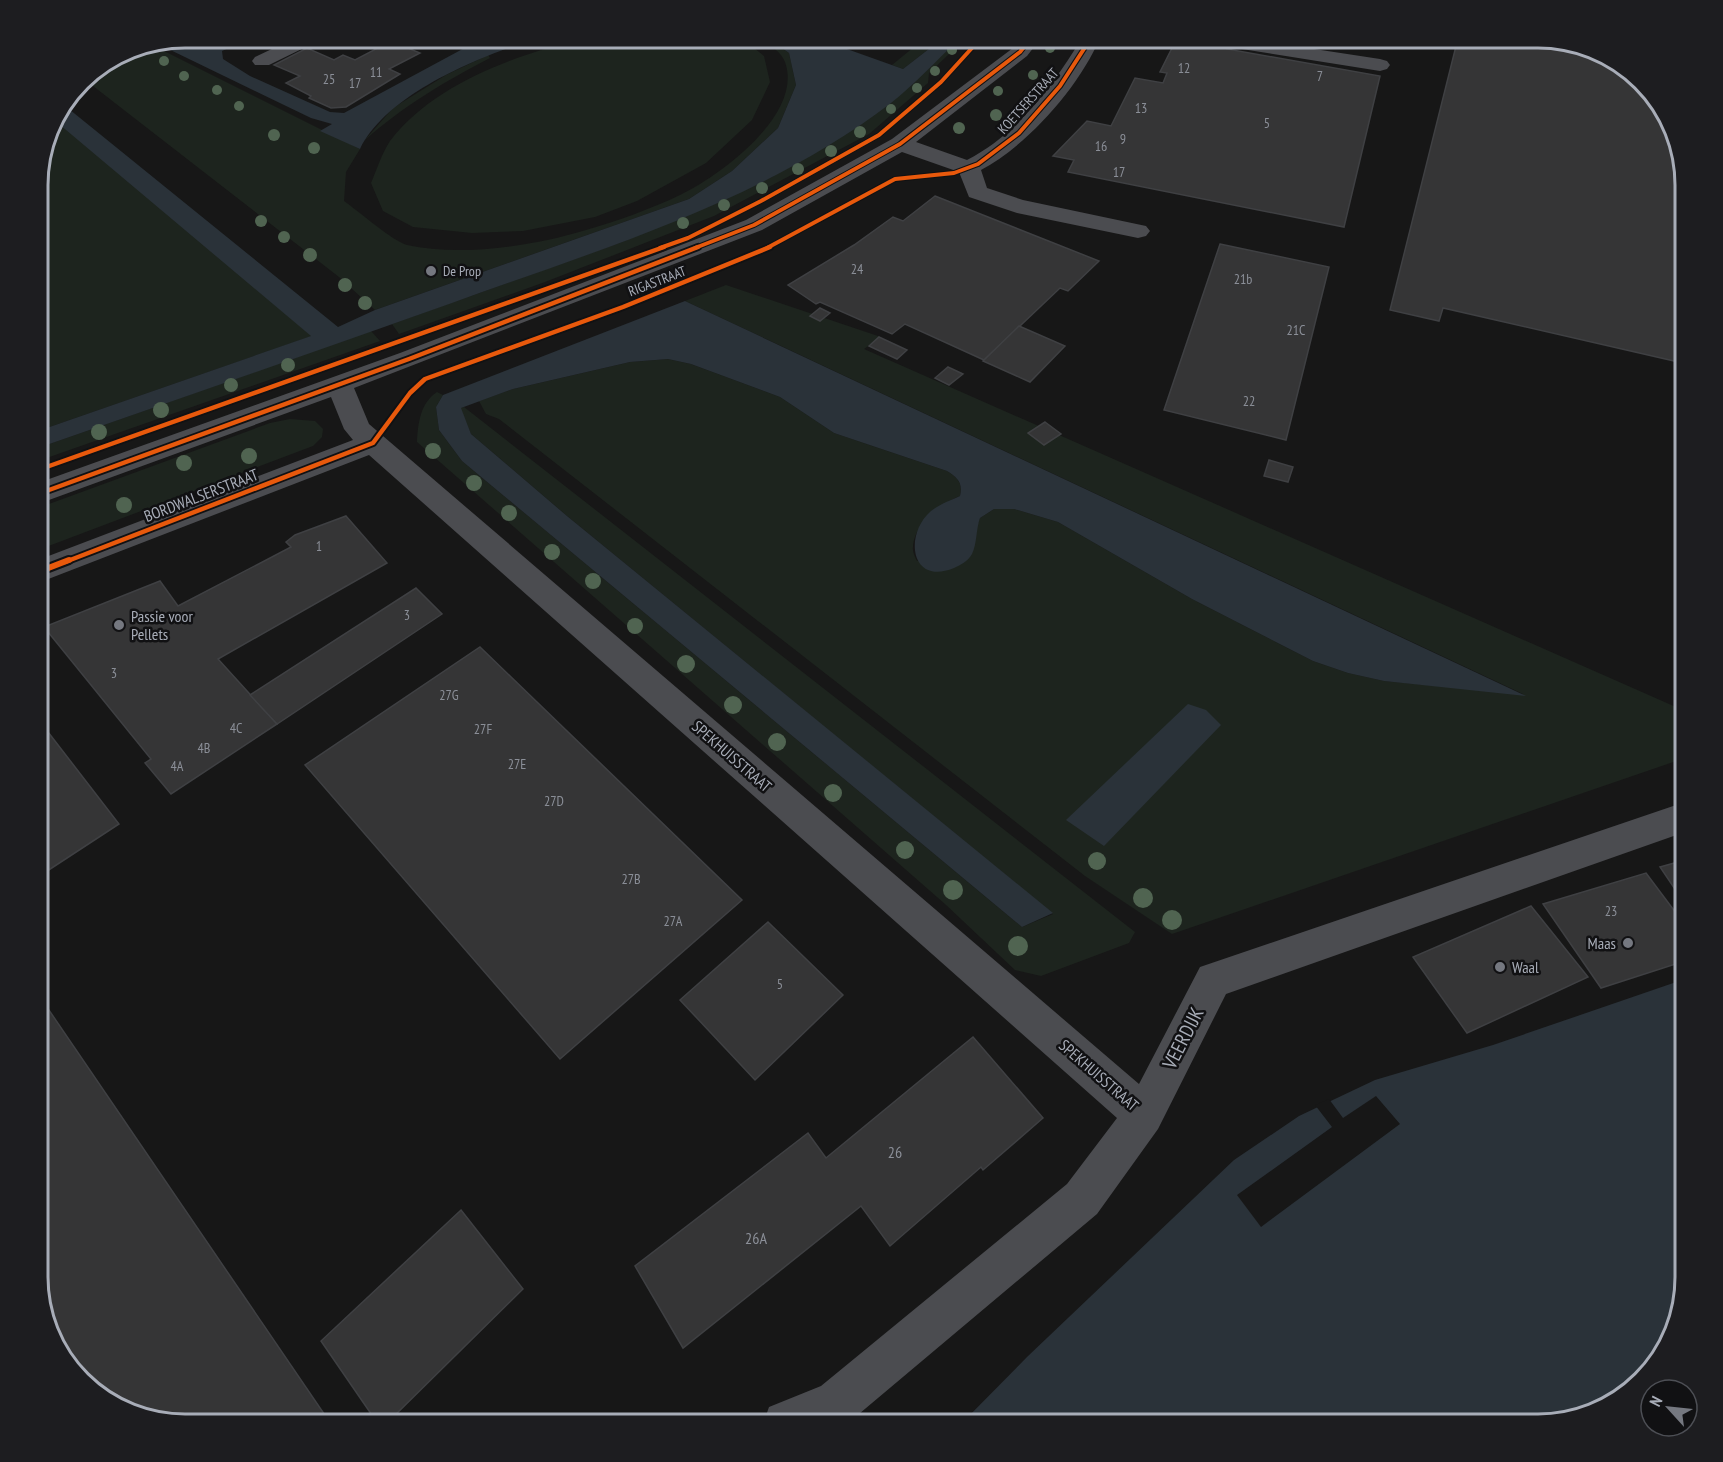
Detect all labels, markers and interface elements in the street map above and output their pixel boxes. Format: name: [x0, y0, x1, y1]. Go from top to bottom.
house number: 12: [1178, 59, 1190, 77]
house number: 11: [370, 63, 382, 81]
street label: KOETSERSTRAAT: [994, 64, 1063, 138]
house number: 7: [1317, 67, 1323, 85]
house number: 25: [323, 70, 335, 88]
house number: 17: [349, 74, 361, 92]
house number: 13: [1135, 99, 1147, 117]
house number: 5: [1264, 114, 1270, 132]
house number: 9: [1120, 130, 1126, 148]
house number: 16: [1095, 137, 1107, 155]
house number: 17: [1113, 163, 1125, 181]
house number: 24: [851, 260, 864, 278]
street label: RIGASTRAAT: [625, 261, 689, 300]
place label: De Prop: [443, 262, 481, 280]
marker: De Prop: [424, 264, 438, 278]
house number: 21b: [1234, 270, 1252, 288]
house number: 21C: [1286, 321, 1306, 339]
house number: 22: [1243, 392, 1255, 410]
street label: BORDWALSERSTRAAT: [141, 464, 261, 526]
house number: 1: [316, 537, 322, 555]
place label: Passie voor Pellets: [131, 606, 193, 644]
house number: 3: [404, 606, 410, 624]
marker: Passie voor Pellets: [112, 618, 126, 632]
house number: 3: [111, 664, 117, 682]
house number: 27G: [439, 686, 459, 704]
street label: SPEKHUISSTRAAT: [688, 716, 776, 796]
house number: 4C: [230, 719, 243, 737]
house number: 27F: [474, 720, 492, 738]
house number: 4B: [198, 739, 210, 757]
house number: 27E: [508, 755, 526, 773]
house number: 4A: [171, 757, 184, 775]
house number: 27D: [544, 792, 564, 810]
house number: 27B: [621, 870, 641, 888]
house number: 23: [1605, 902, 1617, 920]
house number: 27A: [664, 912, 683, 930]
place label: Maas: [1588, 933, 1616, 953]
marker: Maas: [1621, 936, 1635, 950]
place label: Waal: [1512, 957, 1539, 977]
marker: Waal: [1493, 960, 1507, 974]
house number: 5: [777, 975, 783, 993]
street label: VEERDIJK: [1156, 1003, 1210, 1074]
street label: SPEKHUISSTRAAT: [1055, 1035, 1143, 1115]
house number: 26: [888, 1142, 902, 1162]
house number: 26A: [745, 1228, 767, 1248]
north arrow: [1639, 1378, 1699, 1438]
text: N: [1645, 1393, 1667, 1410]

